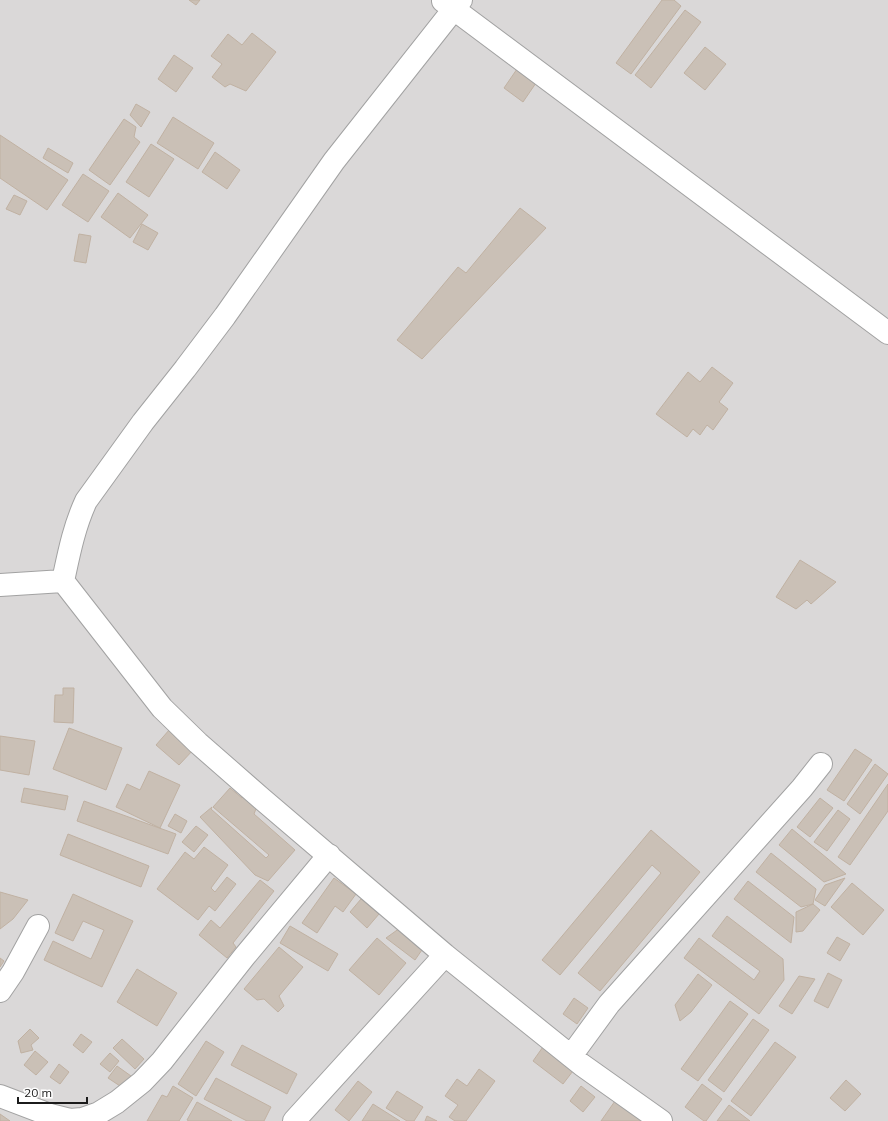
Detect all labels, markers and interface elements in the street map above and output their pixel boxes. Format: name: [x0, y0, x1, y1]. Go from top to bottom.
scale bar: [18, 1079, 87, 1105]
text: 20 m: [24, 1085, 52, 1100]

